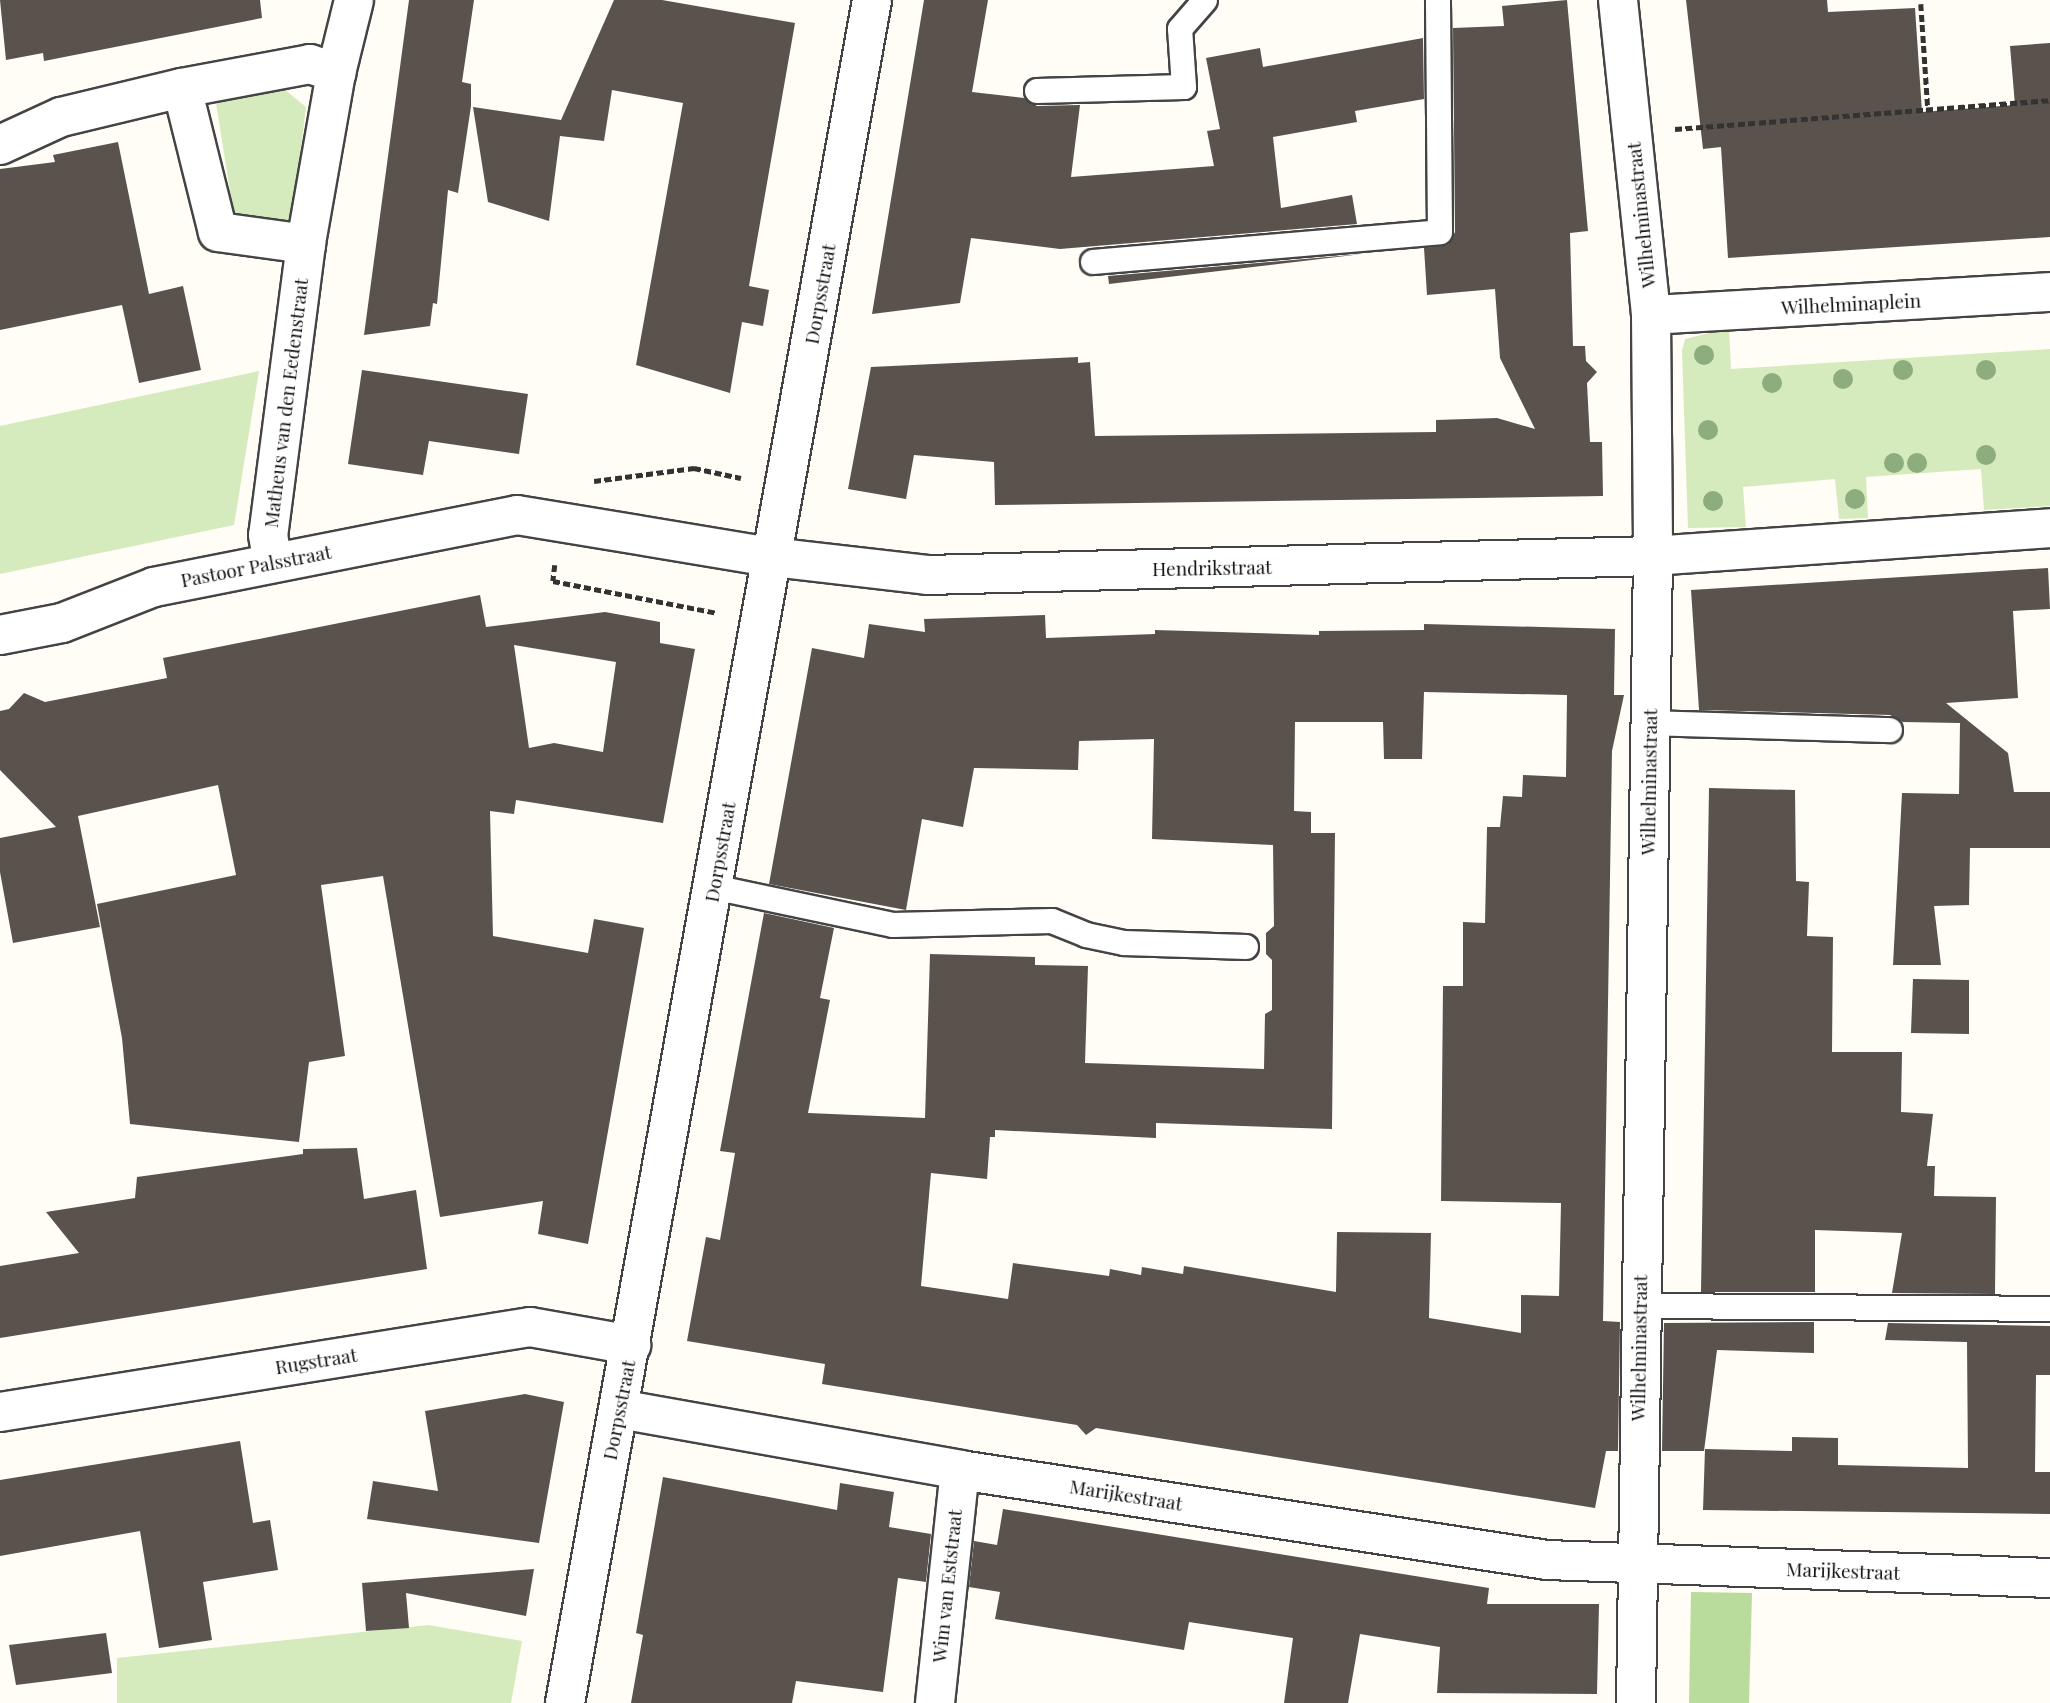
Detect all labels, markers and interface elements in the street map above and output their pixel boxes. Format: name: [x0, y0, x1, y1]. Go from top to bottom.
street label: Wilhelminastraat: [1622, 141, 1660, 289]
street label: Dorpsstraat: [800, 242, 840, 346]
street label: Matheus van den Eedenstraat: [259, 277, 313, 529]
street label: Wilhelminaplein: [1780, 289, 1922, 319]
street label: Pastoor Palsstraat: [179, 540, 333, 592]
street label: Hendrikstraat: [1152, 556, 1272, 580]
street label: Wilhelminastraat: [1636, 709, 1662, 855]
street label: Dorpsstraat: [700, 800, 740, 904]
street label: Wilhelminastraat: [1626, 1275, 1652, 1421]
street label: Rugstraat: [273, 1343, 359, 1379]
street label: Dorpsstraat: [598, 1358, 640, 1462]
street label: Marijkestraat: [1068, 1475, 1184, 1515]
street label: Wim van Eststraat: [928, 1508, 966, 1664]
street label: Marijkestraat: [1786, 1558, 1900, 1584]

